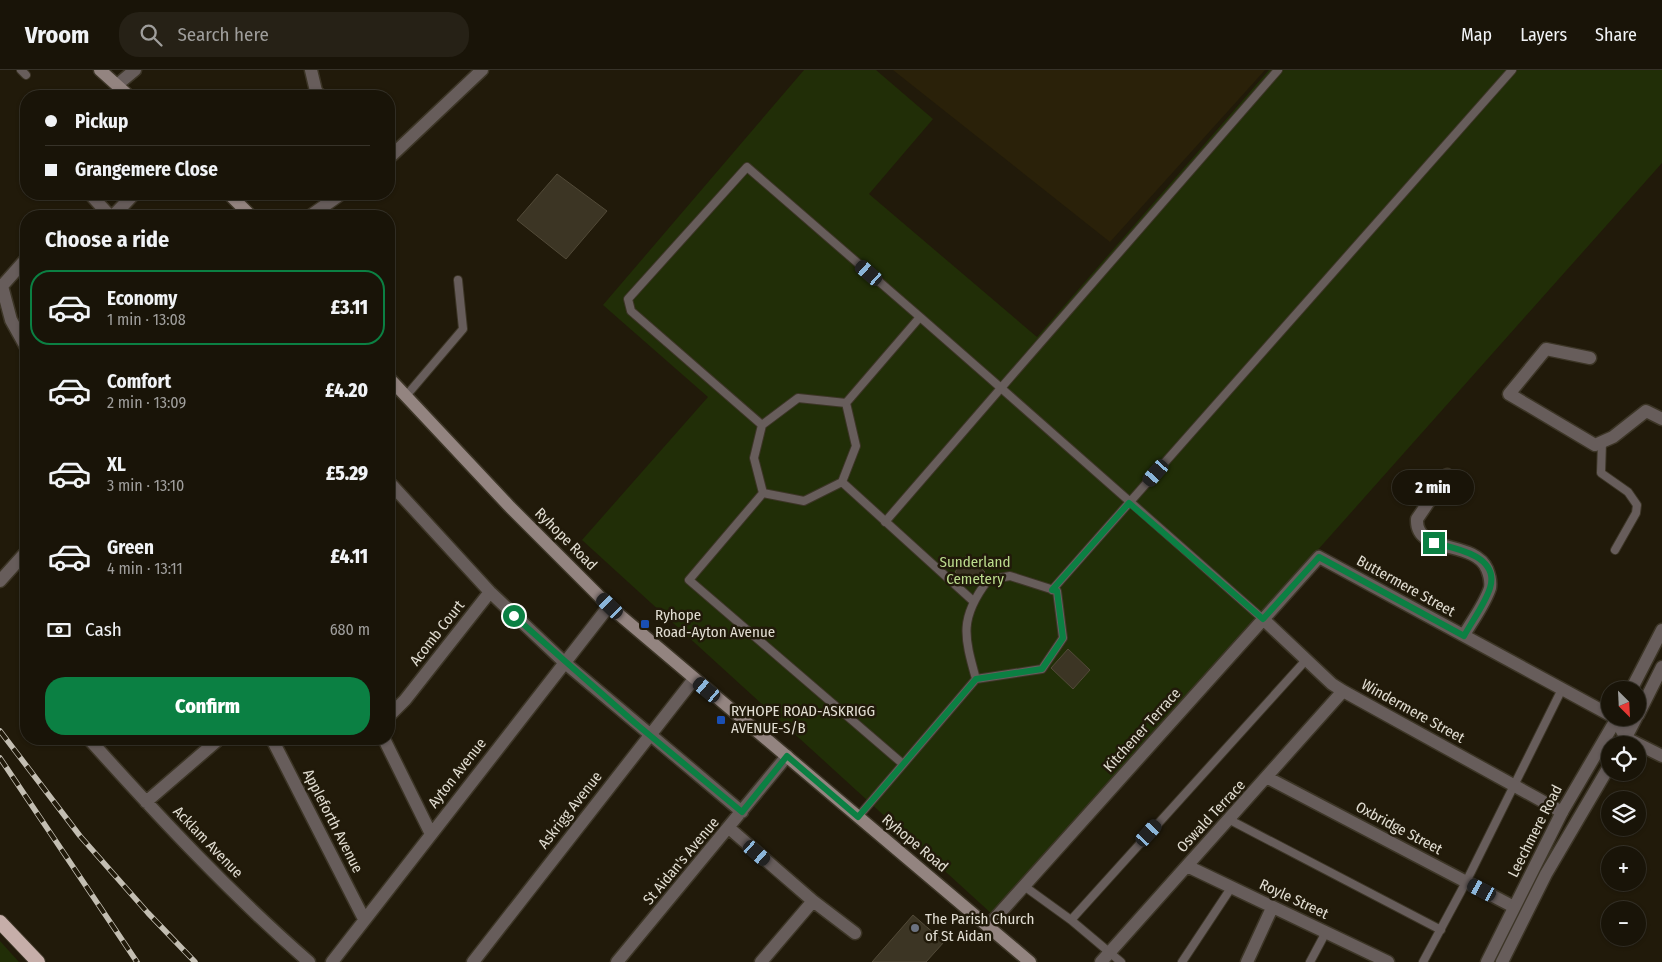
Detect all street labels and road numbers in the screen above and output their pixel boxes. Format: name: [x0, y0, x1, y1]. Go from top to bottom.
street label: Ryhope Road: [531, 504, 601, 574]
street label: Buttermere Street: [1354, 551, 1458, 621]
street label: Acomb Court: [406, 597, 468, 669]
street label: Windermere Street: [1358, 675, 1468, 747]
street label: Kitchener Terrace: [1100, 684, 1184, 776]
street label: Ayton Avenue: [424, 734, 490, 812]
street label: Appleforth Avenue: [299, 766, 367, 876]
street label: Askrigg Avenue: [534, 768, 606, 852]
street label: Oswald Terrace: [1173, 776, 1249, 856]
street label: Leechmere Road: [1504, 782, 1566, 880]
street label: Oxbridge Street: [1353, 798, 1445, 858]
street label: Acklam Avenue: [169, 802, 247, 882]
street label: Ryhope Road: [878, 810, 952, 876]
street label: St Aidan's Avenue: [639, 814, 723, 908]
street label: Royle Street: [1257, 875, 1331, 923]

